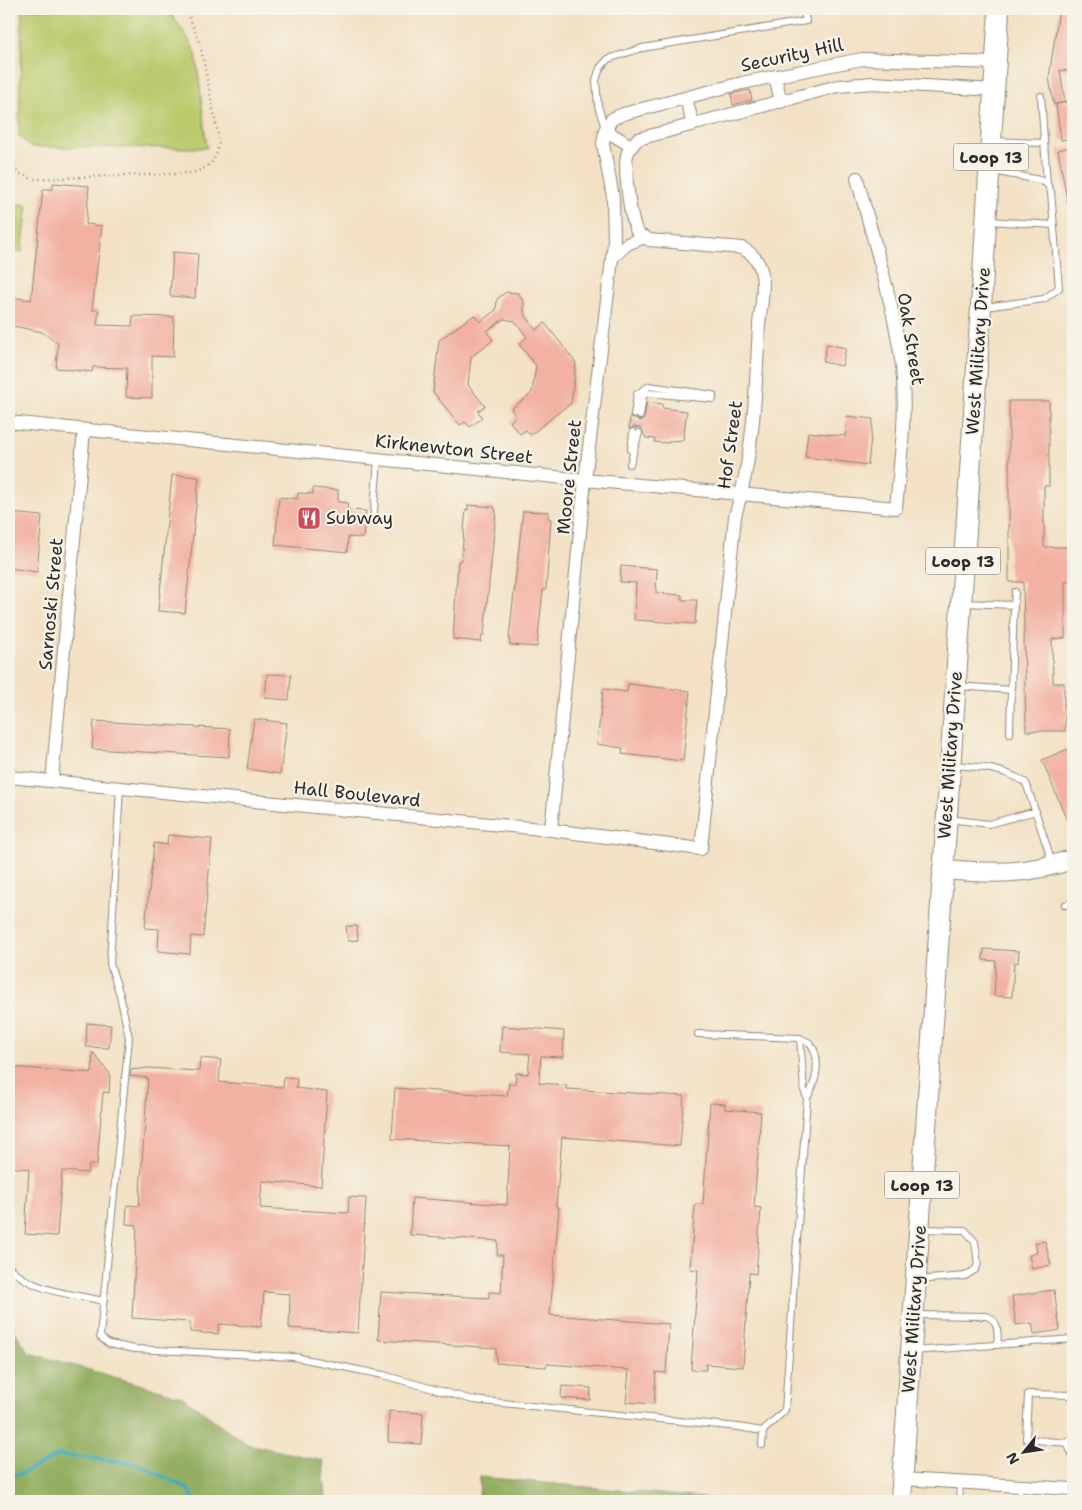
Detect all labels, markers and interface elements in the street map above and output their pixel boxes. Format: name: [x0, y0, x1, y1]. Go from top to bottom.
street label: Security Hill: [739, 32, 846, 78]
road number: Loop 13: [954, 144, 1028, 170]
street label: West Military Drive: [960, 266, 996, 436]
street label: Oak Street: [892, 291, 930, 387]
street label: Hof Street: [712, 399, 748, 491]
street label: Moore Street: [551, 418, 587, 536]
street label: Kirknewton Street: [374, 429, 534, 469]
restaurant icon: Subway: [296, 505, 322, 531]
place label: Subway: [326, 506, 393, 530]
street label: Sarnoski Street: [33, 537, 69, 671]
road number: Loop 13: [926, 548, 1000, 574]
street label: West Military Drive: [932, 670, 968, 840]
street label: Hall Boulevard: [292, 775, 422, 813]
road number: Loop 13: [884, 1172, 960, 1198]
street label: West Military Drive: [896, 1224, 932, 1394]
north arrow: [1000, 1428, 1050, 1478]
text: N: [1002, 1449, 1023, 1468]

